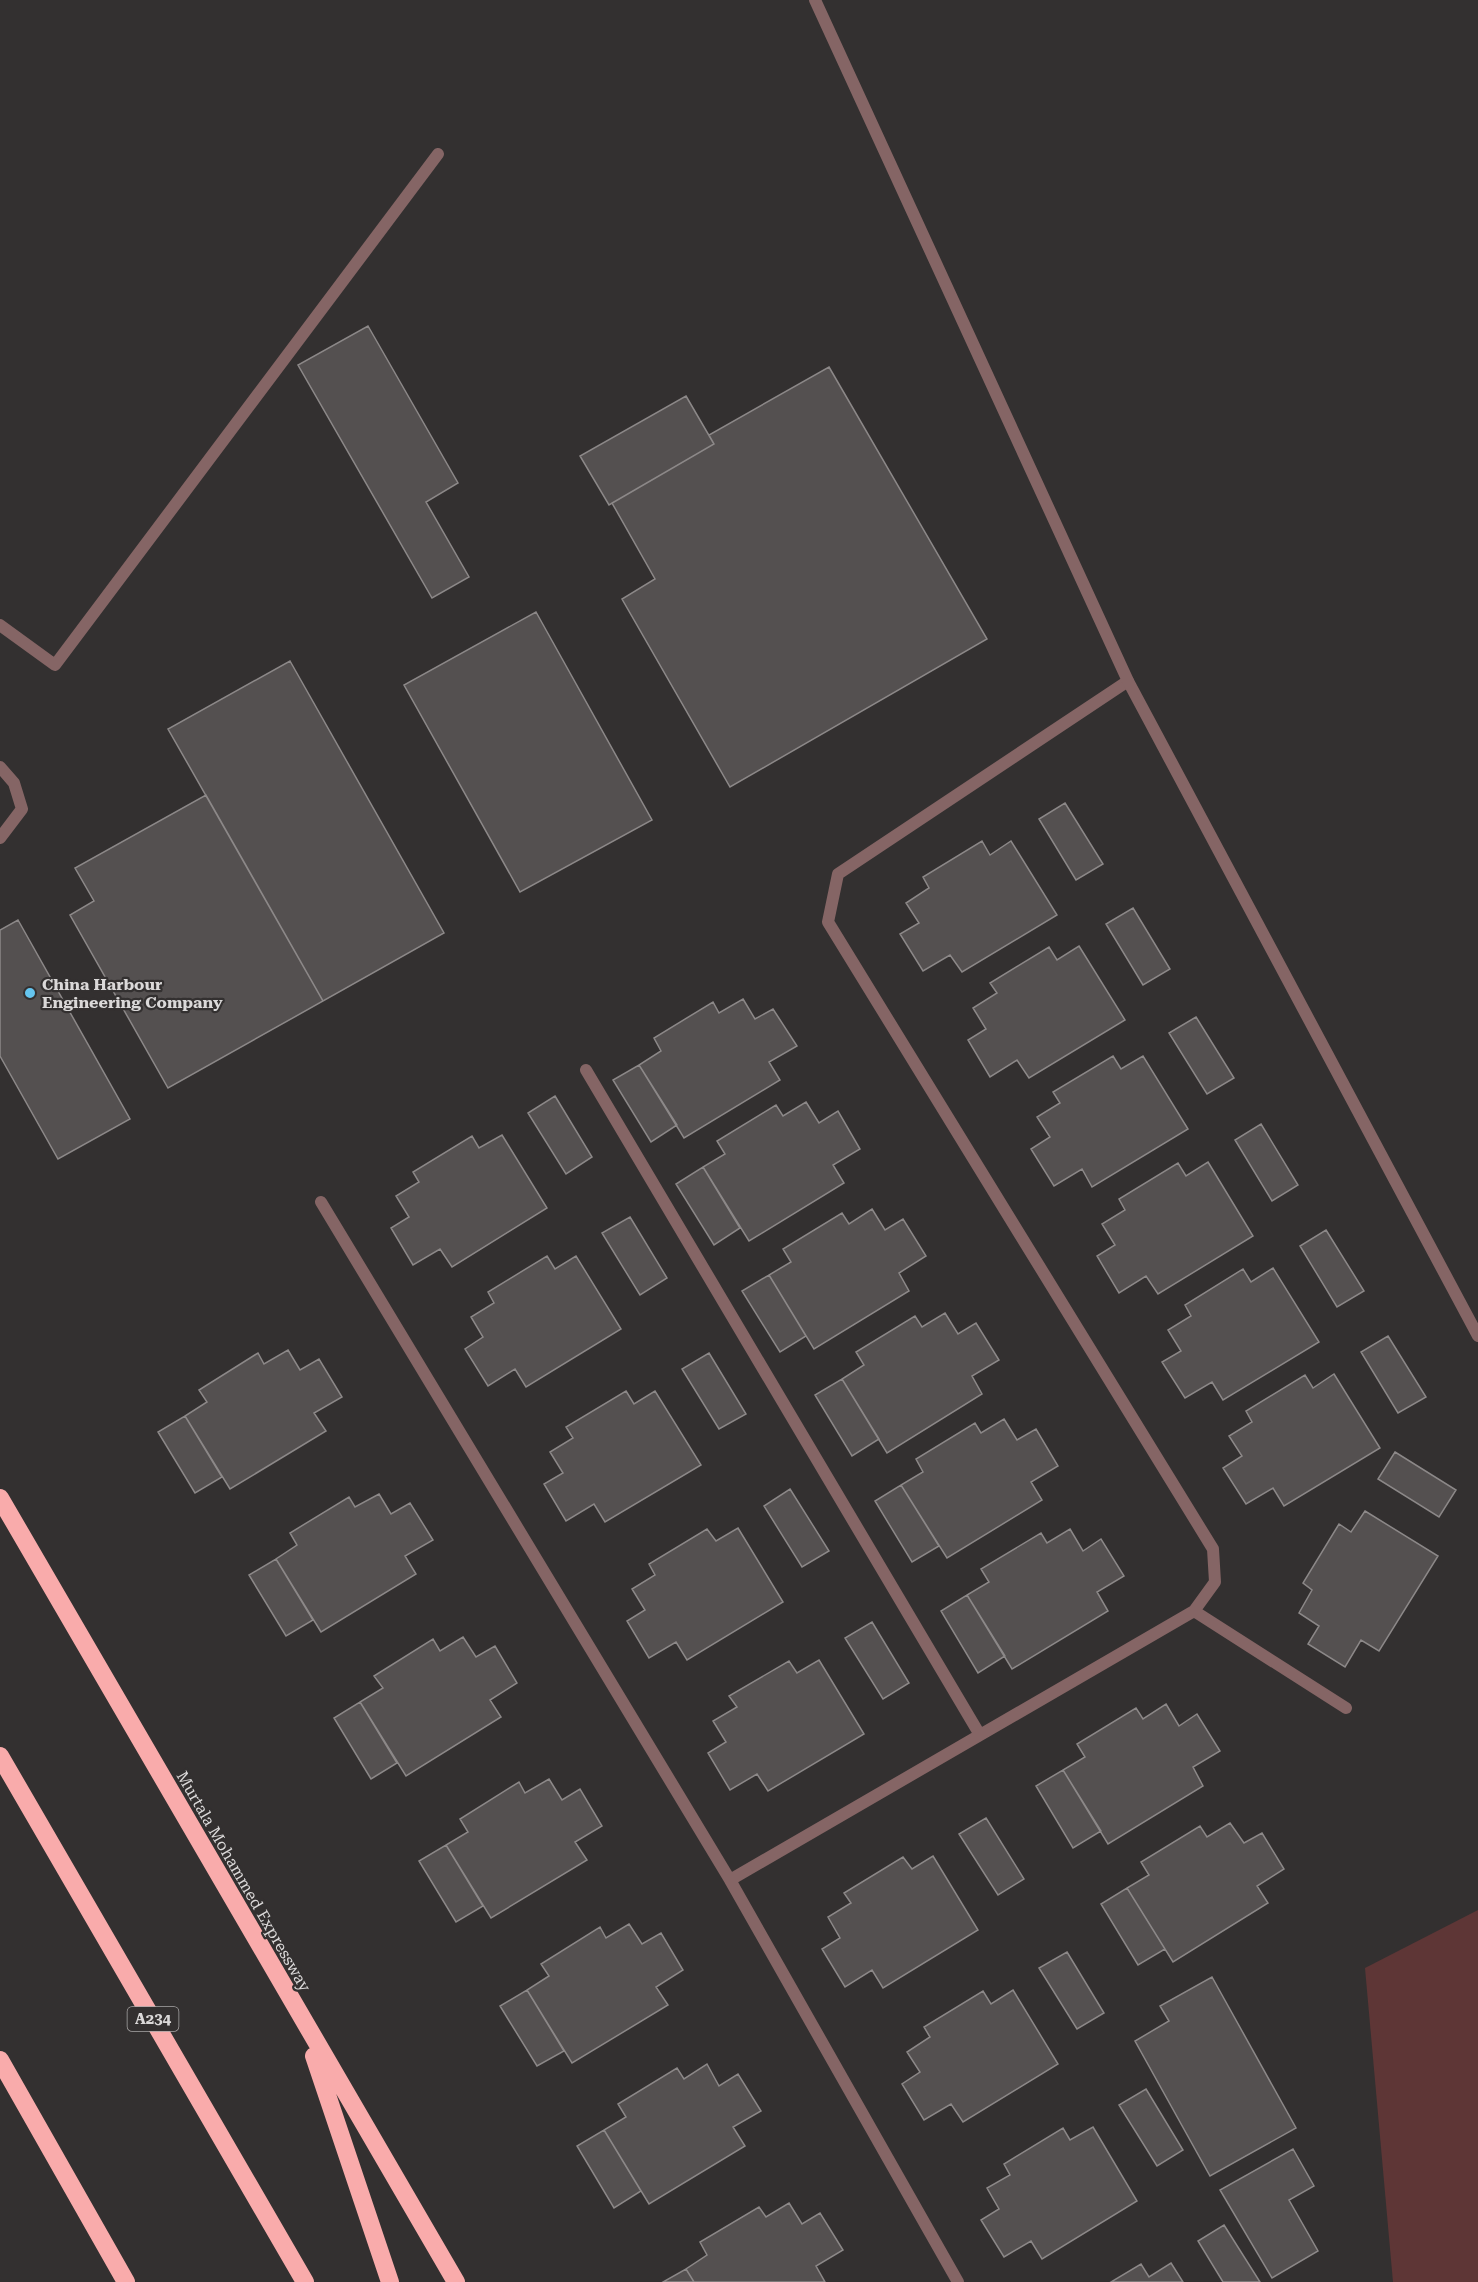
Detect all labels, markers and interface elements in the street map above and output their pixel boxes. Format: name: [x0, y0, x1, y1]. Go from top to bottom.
place label: China Harbour Engineering Company: [42, 975, 223, 1012]
marker: China Harbour Engineering Company: [23, 986, 37, 1000]
street label: Murtala Mohammed Expressway: [172, 1768, 315, 1995]
road number: A234: [128, 2007, 178, 2031]

